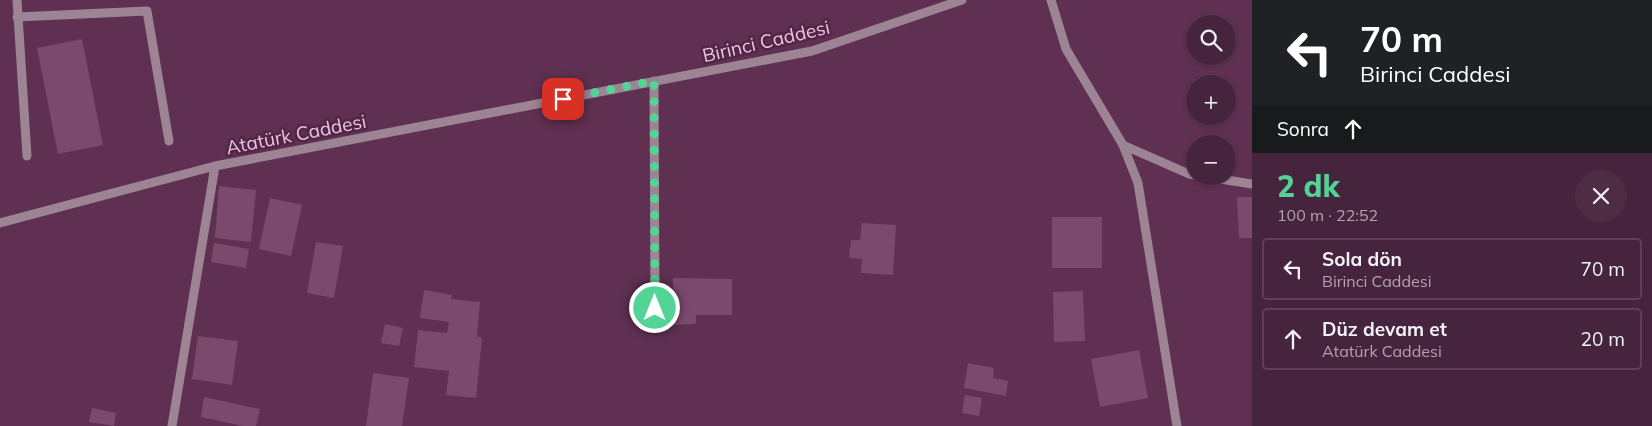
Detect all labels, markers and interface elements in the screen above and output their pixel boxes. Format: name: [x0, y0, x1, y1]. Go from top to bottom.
street label: Birinci Caddesi: [700, 15, 832, 67]
map controls: [1186, 15, 1236, 185]
button: search: [1186, 15, 1236, 65]
text: 70 m: [1360, 17, 1443, 61]
icon: left: [1277, 20, 1342, 85]
text: Birinci Caddesi: [1360, 60, 1511, 88]
button: +: [1186, 75, 1236, 125]
pin: [542, 78, 584, 120]
icon: arrive: [549, 85, 577, 113]
street label: Atatürk Caddesi: [224, 109, 368, 159]
icon: ahead: [1339, 115, 1367, 143]
text: Sonra: [1277, 117, 1329, 141]
button: −: [1186, 135, 1236, 185]
text: 2 dk: [1277, 167, 1340, 205]
button: close: [1575, 170, 1627, 222]
text: 100 m · 22:52: [1277, 205, 1378, 225]
text: Sola dön: [1322, 247, 1402, 271]
icon: left: [1279, 255, 1307, 283]
text: 70 m: [1581, 257, 1625, 281]
text: Birinci Caddesi: [1322, 271, 1432, 291]
position arrow: [628, 281, 680, 333]
text: Düz devam et: [1322, 317, 1447, 341]
icon: ahead: [1279, 325, 1307, 353]
text: 20 m: [1581, 327, 1625, 351]
text: Atatürk Caddesi: [1322, 341, 1442, 361]

